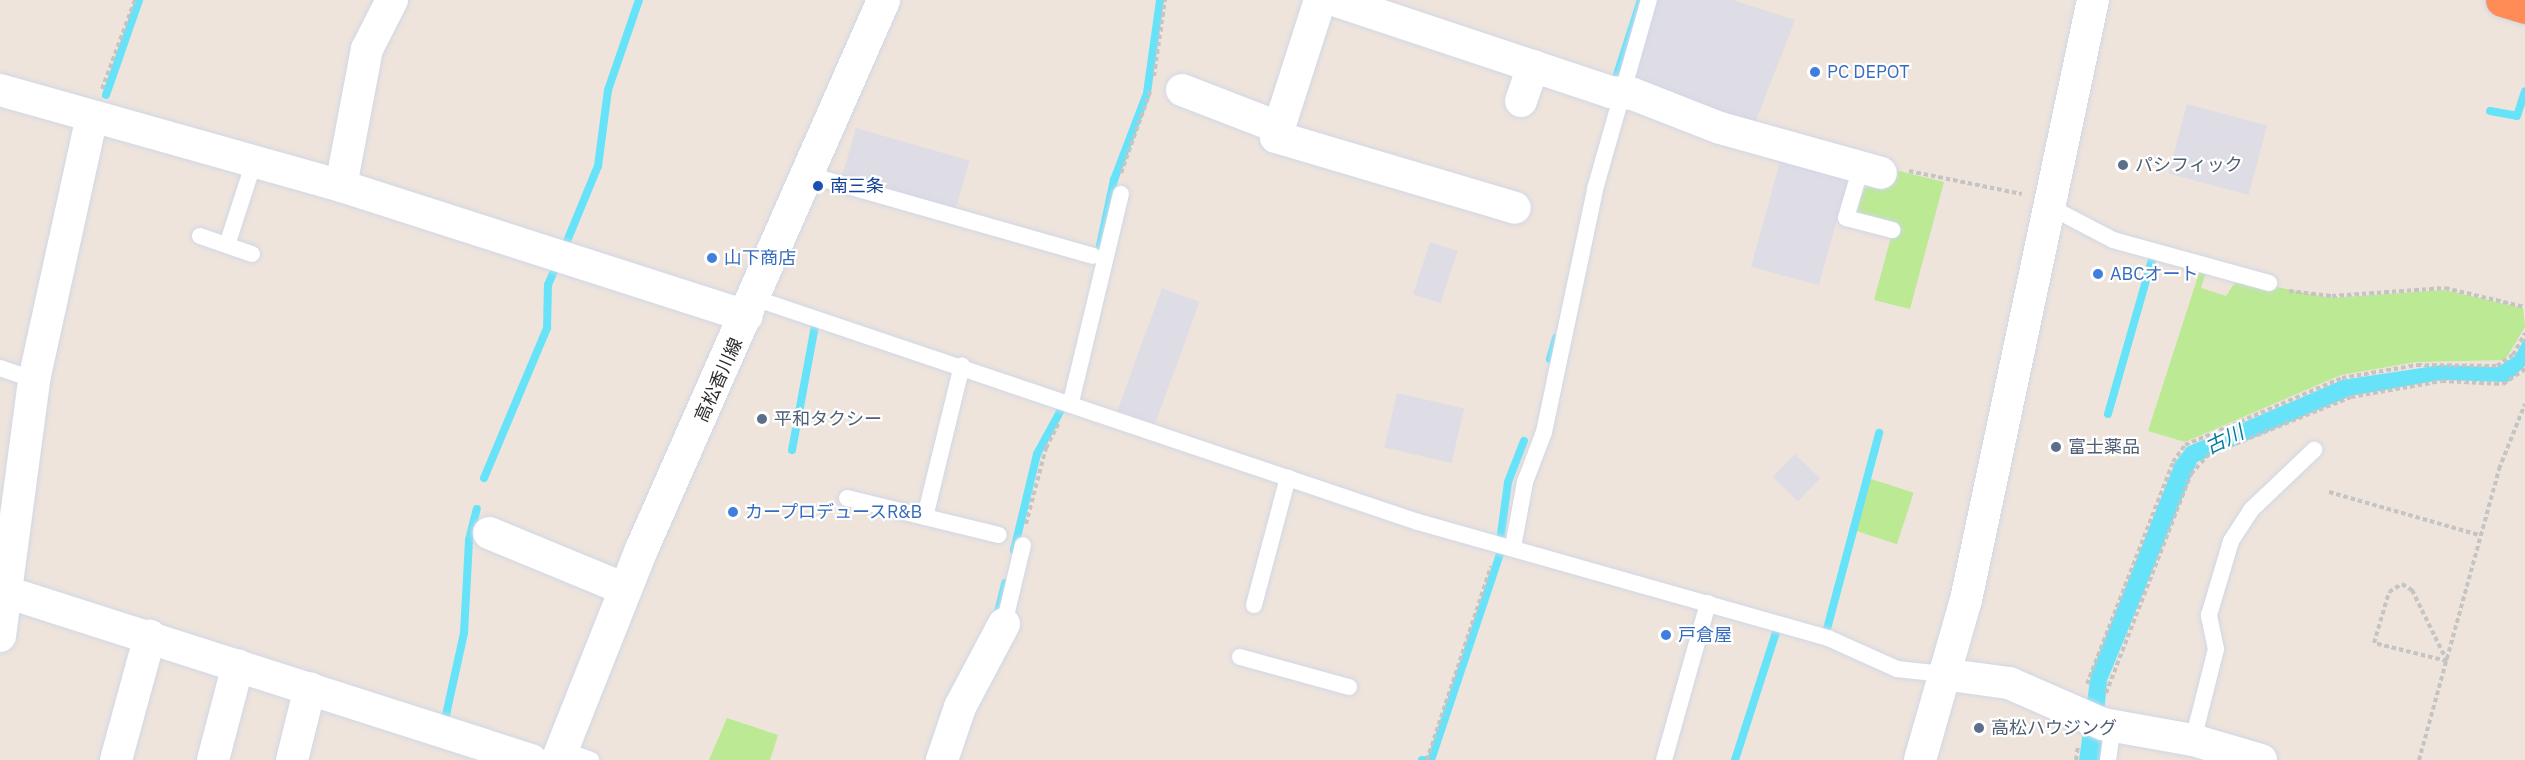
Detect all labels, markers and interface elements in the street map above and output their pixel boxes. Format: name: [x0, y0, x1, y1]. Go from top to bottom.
place label: PC DEPOT: [1827, 61, 1909, 83]
marker: PC DEPOT: [1808, 65, 1822, 79]
place label: パシフィック: [2135, 154, 2243, 176]
marker: パシフィック: [2116, 158, 2130, 172]
place label: 南三条: [830, 175, 884, 197]
marker: 南三条: [811, 179, 825, 193]
place label: 山下商店: [724, 247, 796, 269]
marker: 山下商店: [705, 251, 719, 265]
place label: ABCオート: [2110, 263, 2198, 285]
marker: ABCオート: [2091, 267, 2105, 281]
street label: 高松香川線: [691, 334, 747, 426]
place label: 平和タクシー: [774, 408, 882, 430]
marker: 平和タクシー: [755, 412, 769, 426]
water label: 古川: [2201, 419, 2247, 459]
place label: 富士薬品: [2068, 436, 2140, 458]
marker: 富士薬品: [2049, 440, 2063, 454]
place label: カープロデュースR&B: [745, 501, 924, 523]
marker: カープロデュースR&B: [726, 505, 740, 519]
place label: 戸倉屋: [1678, 624, 1732, 646]
marker: 戸倉屋: [1659, 628, 1673, 642]
place label: 高松ハウジング: [1991, 717, 2117, 739]
marker: 高松ハウジング: [1972, 721, 1986, 735]

